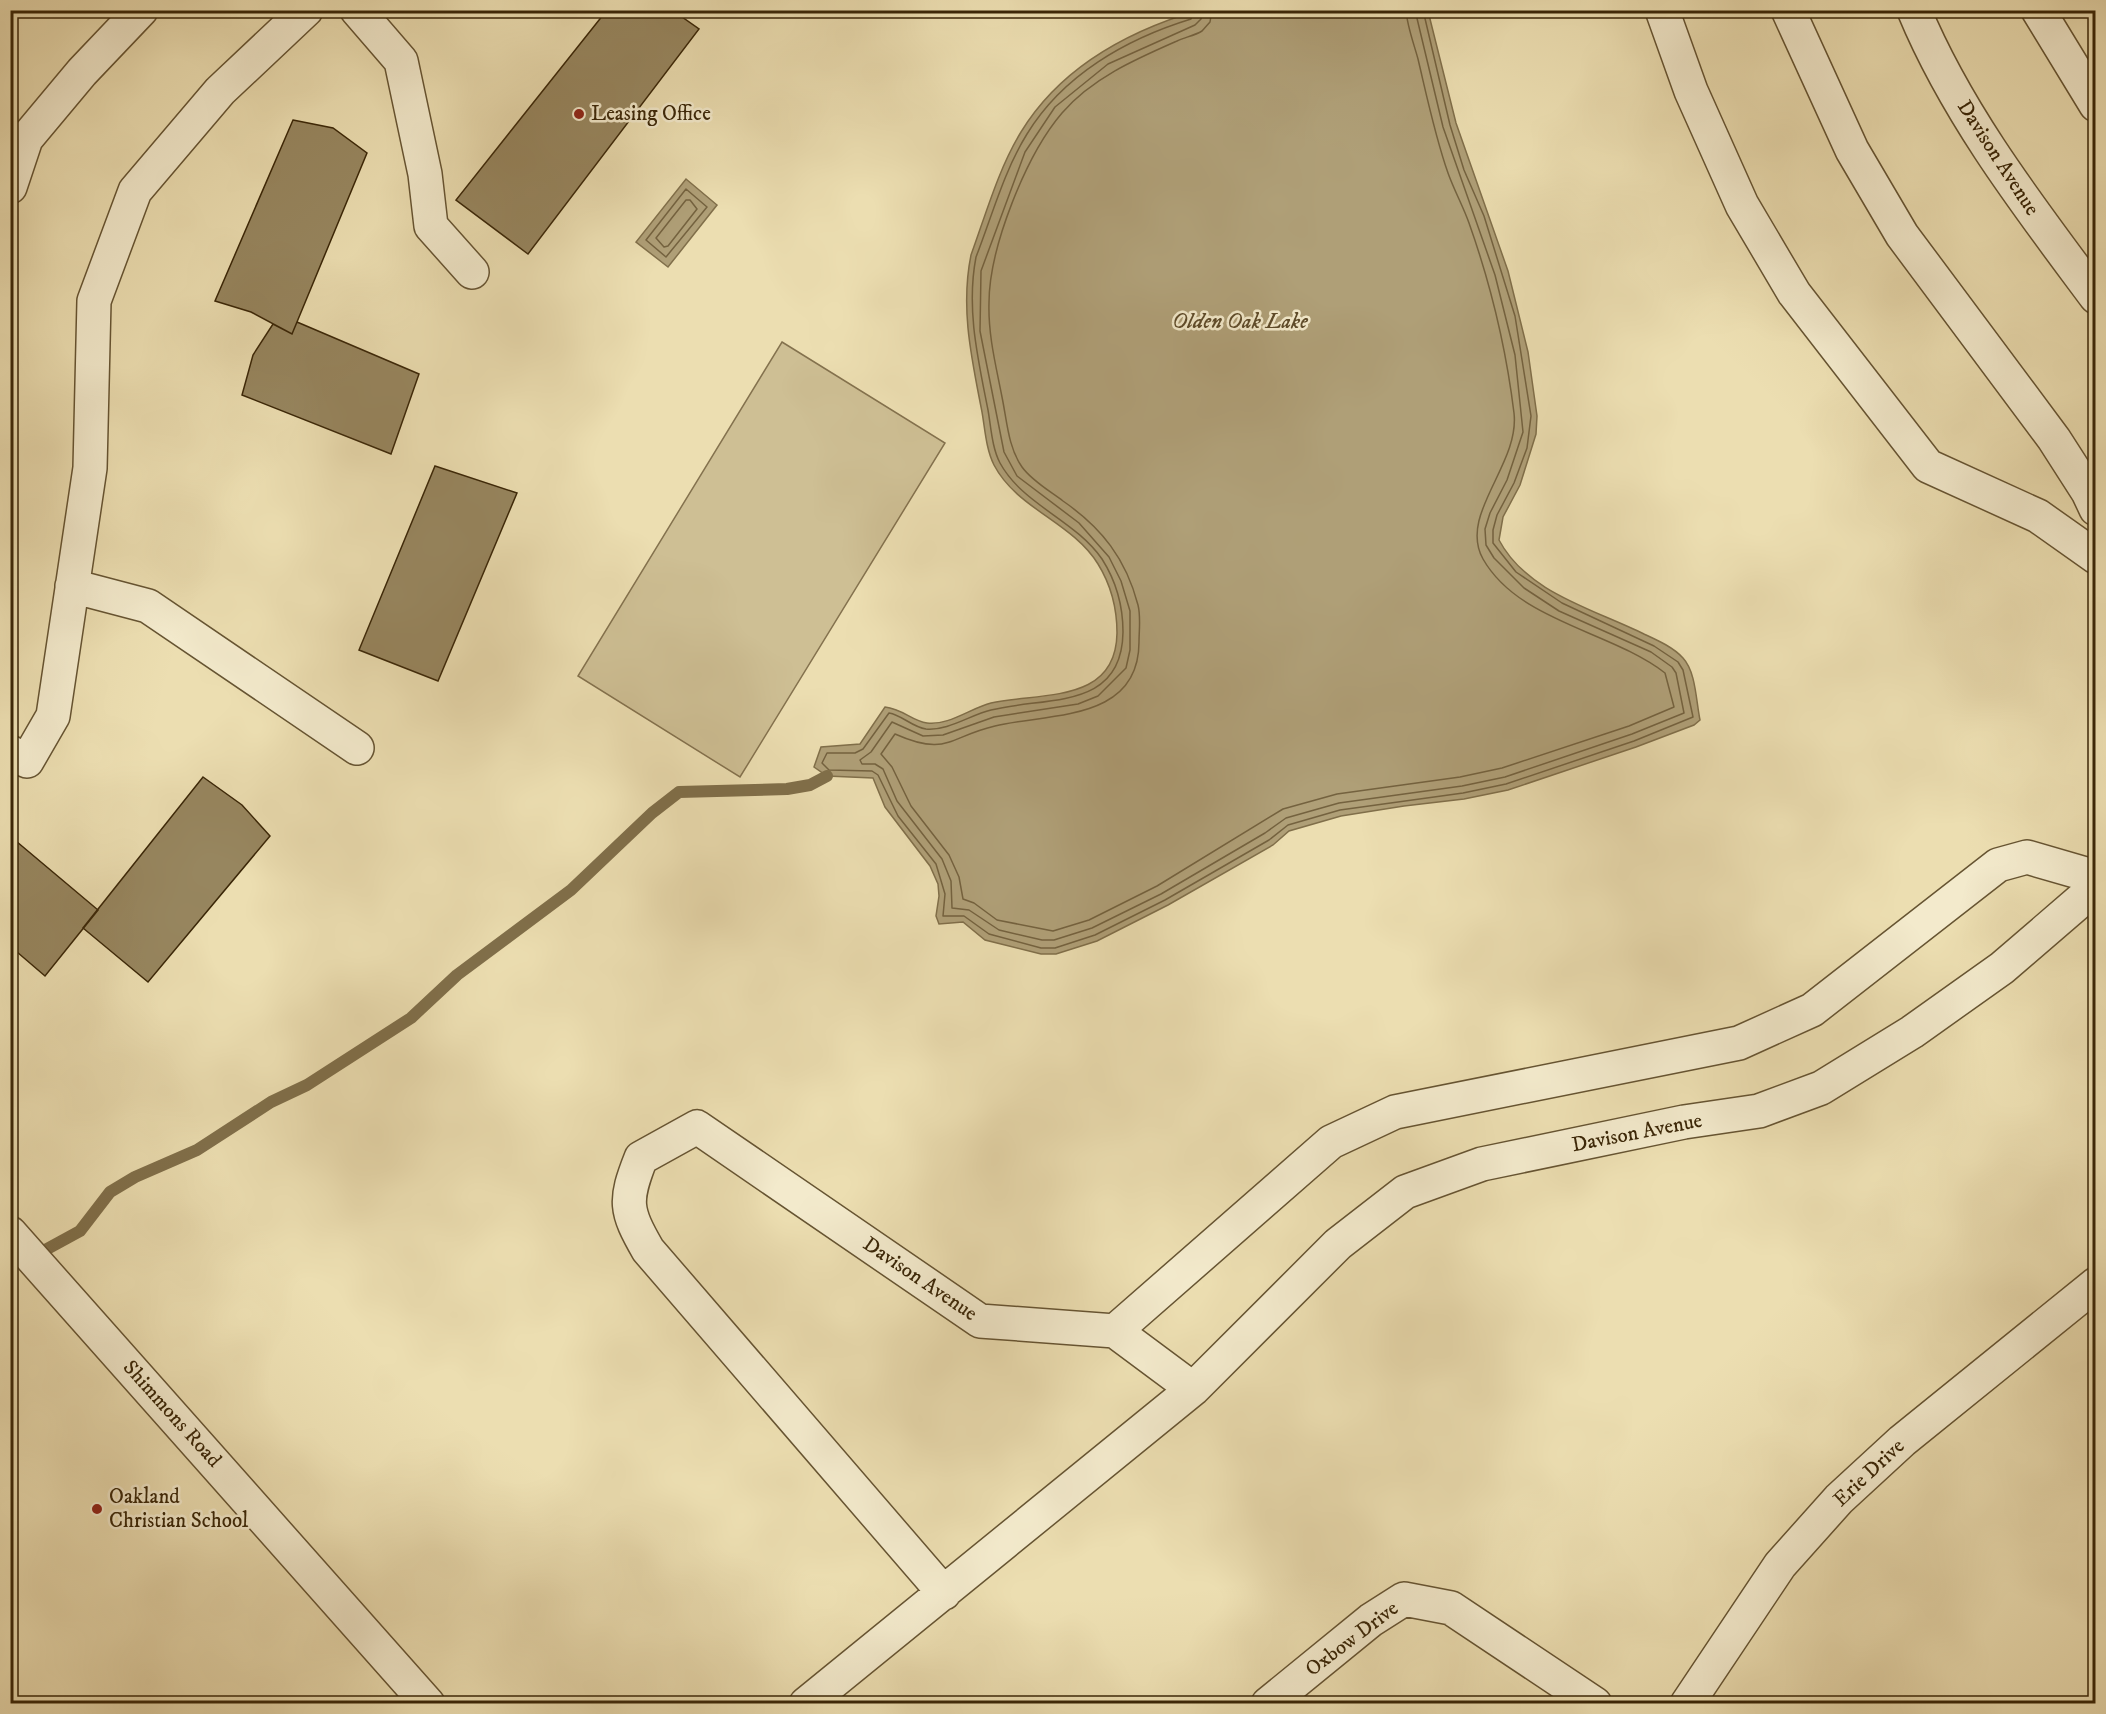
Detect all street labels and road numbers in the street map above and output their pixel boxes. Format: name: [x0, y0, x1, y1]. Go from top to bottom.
street label: Davison Avenue: [1951, 95, 2045, 221]
street label: Davison Avenue: [1570, 1108, 1705, 1158]
street label: Davison Avenue: [858, 1231, 982, 1327]
street label: Shimmons Road: [117, 1355, 227, 1473]
street label: Erie Drive: [1828, 1433, 1910, 1513]
street label: Oxbow Drive: [1300, 1595, 1404, 1682]

